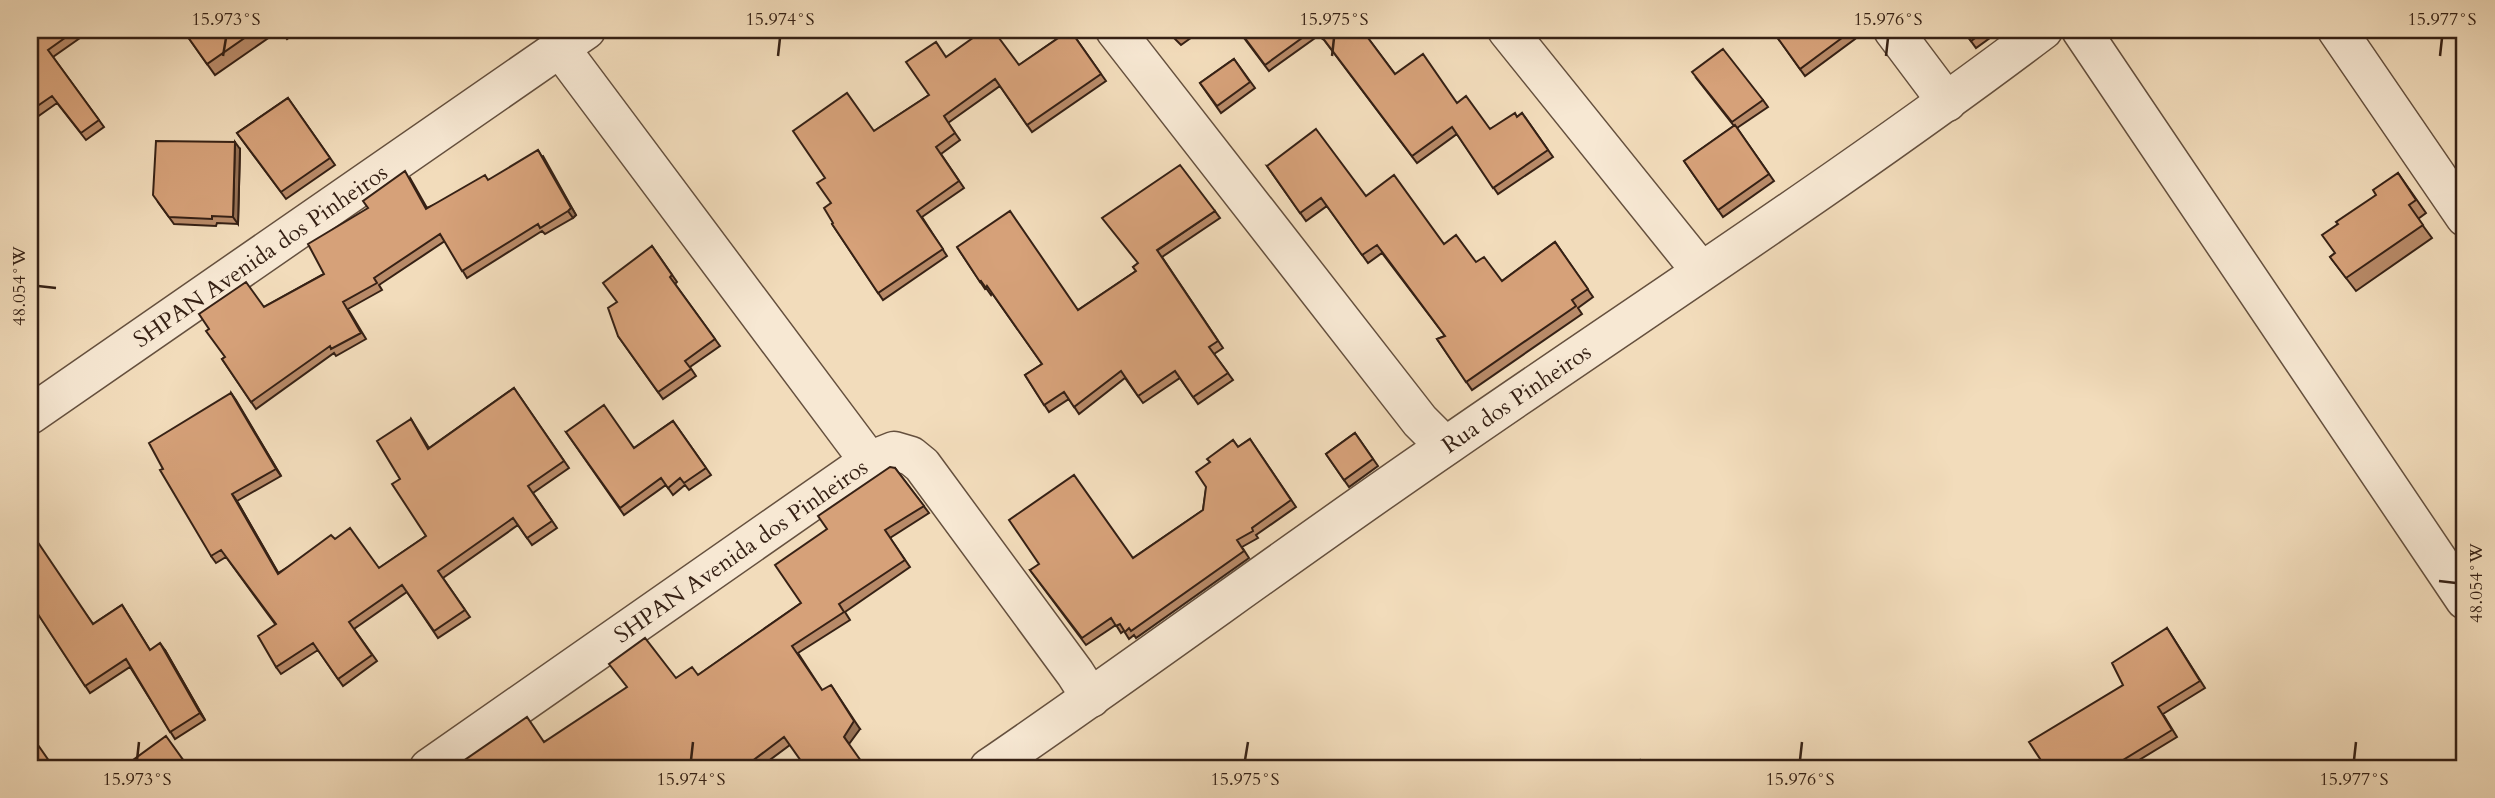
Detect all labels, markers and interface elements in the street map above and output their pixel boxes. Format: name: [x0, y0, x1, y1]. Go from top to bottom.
text: 15.973°S: [192, 7, 260, 32]
text: 15.974°S: [746, 7, 814, 32]
text: 15.975°S: [1300, 7, 1368, 32]
text: 15.976°S: [1854, 7, 1922, 32]
text: 15.977°S: [2408, 7, 2476, 32]
street label: SHPAN Avenida dos Pinheiros: [127, 157, 393, 355]
text: 48.054°W: [7, 246, 32, 326]
street label: Rua dos Pinheiros: [1435, 336, 1597, 460]
street label: SHPAN Avenida dos Pinheiros: [608, 451, 874, 650]
text: 48.054°W: [2464, 543, 2489, 623]
text: 15.973°S: [103, 767, 171, 792]
text: 15.974°S: [657, 767, 725, 792]
text: 15.975°S: [1211, 767, 1279, 792]
text: 15.976°S: [1766, 767, 1834, 792]
text: 15.977°S: [2320, 767, 2388, 792]

